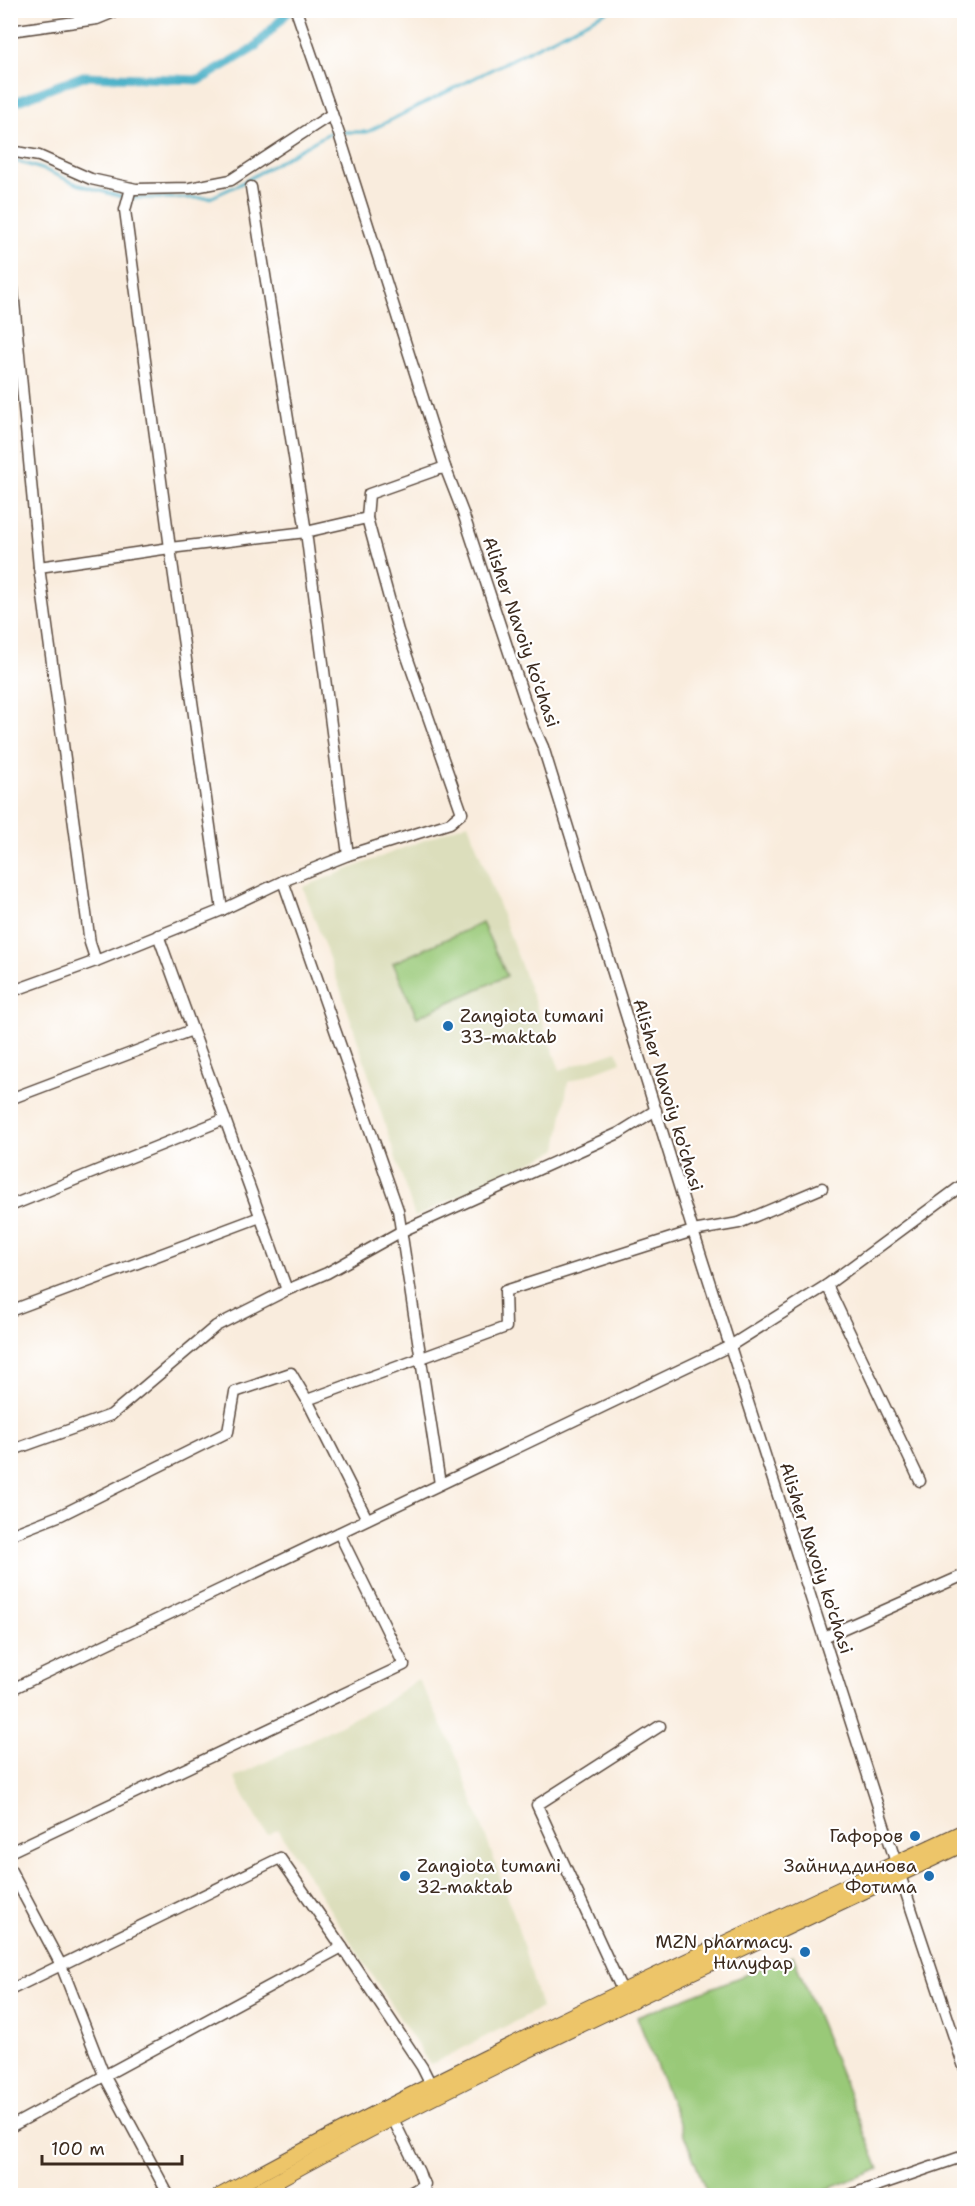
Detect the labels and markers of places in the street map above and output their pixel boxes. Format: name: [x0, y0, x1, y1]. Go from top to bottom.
place label: Zangiota tumani 33-maktab: [460, 1004, 604, 1049]
marker: Zangiota tumani 33-maktab: [441, 1019, 455, 1033]
place label: Гафоров: [829, 1824, 903, 1848]
marker: Гафоров: [908, 1829, 922, 1843]
place label: Zangiota tumani 32-maktab: [417, 1854, 561, 1899]
place label: Зайниддинова Фотима: [784, 1854, 917, 1899]
marker: Zangiota tumani 32-maktab: [398, 1869, 412, 1883]
marker: Зайниддинова Фотима: [922, 1869, 936, 1883]
place label: MZN pharmacy. Нилуфар: [655, 1930, 793, 1975]
marker: MZN pharmacy. Нилуфар: [798, 1945, 812, 1959]

